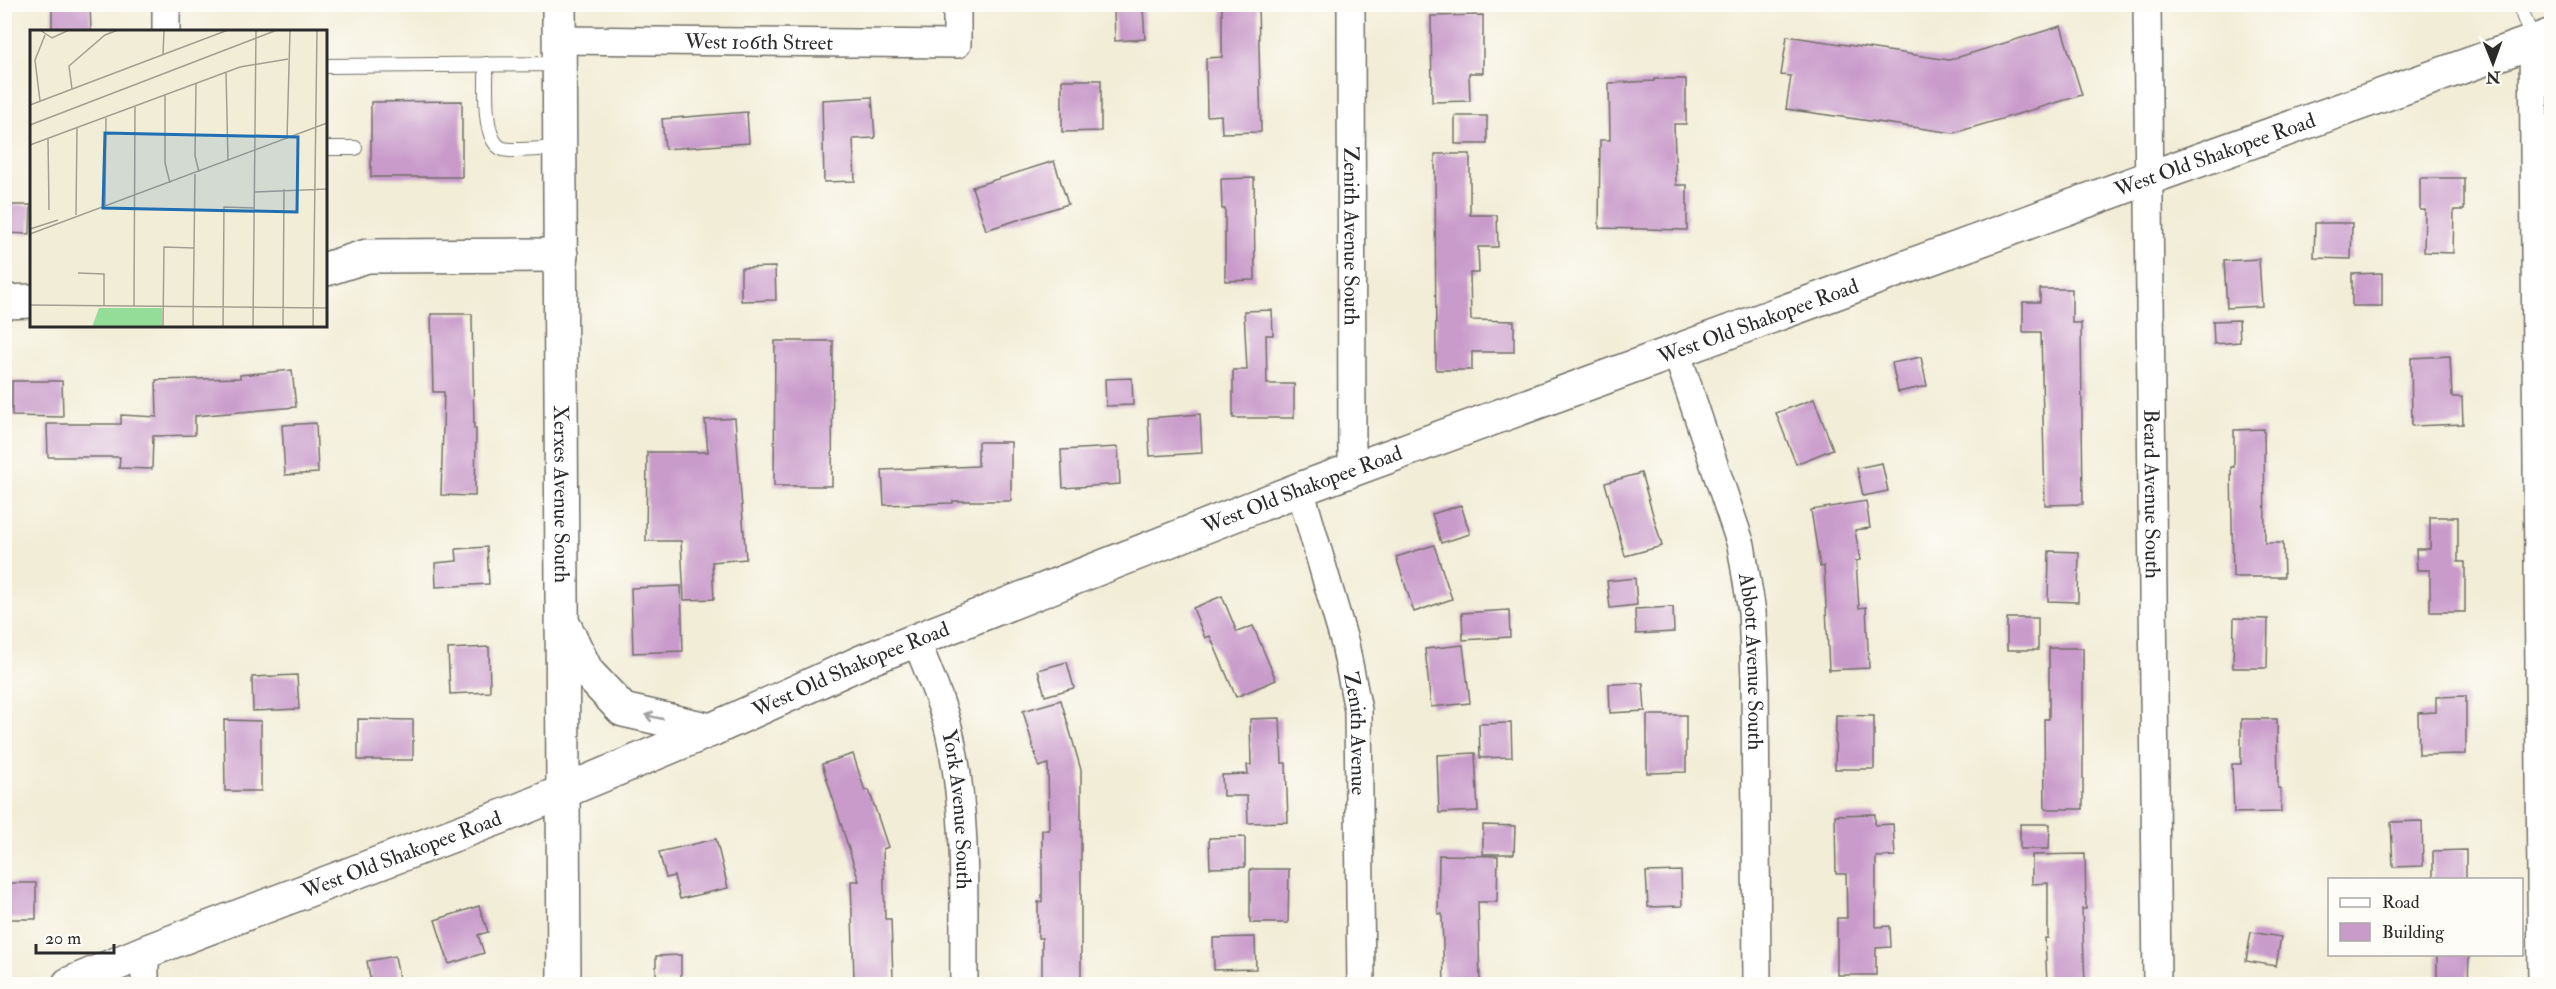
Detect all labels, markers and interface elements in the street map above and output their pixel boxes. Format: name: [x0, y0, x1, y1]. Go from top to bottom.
street label: West 106th Street: [684, 28, 833, 57]
inset map: [30, 30, 327, 327]
north arrow: [2463, 33, 2523, 93]
text: N: [2485, 67, 2502, 87]
street label: West Old Shakopee Road: [2110, 107, 2320, 204]
street label: Zenith Avenue South: [1337, 147, 1365, 325]
street label: West Old Shakopee Road: [1653, 272, 1863, 371]
street label: Xerxes Avenue South: [547, 405, 575, 583]
street label: Beard Avenue South: [2137, 409, 2166, 579]
street label: West Old Shakopee Road: [1198, 440, 1407, 540]
street label: Abbott Avenue South: [1732, 570, 1768, 750]
street label: West Old Shakopee Road: [747, 615, 954, 724]
street label: Zenith Avenue: [1337, 670, 1372, 796]
one-way arrow: [644, 711, 663, 723]
street label: York Avenue South: [935, 727, 977, 890]
street label: West Old Shakopee Road: [297, 805, 506, 906]
legend: [2328, 878, 2523, 956]
text: Road: [2382, 891, 2420, 914]
scale bar: [36, 917, 114, 955]
text: Building: [2382, 921, 2445, 944]
text: 20 m: [45, 927, 81, 950]

